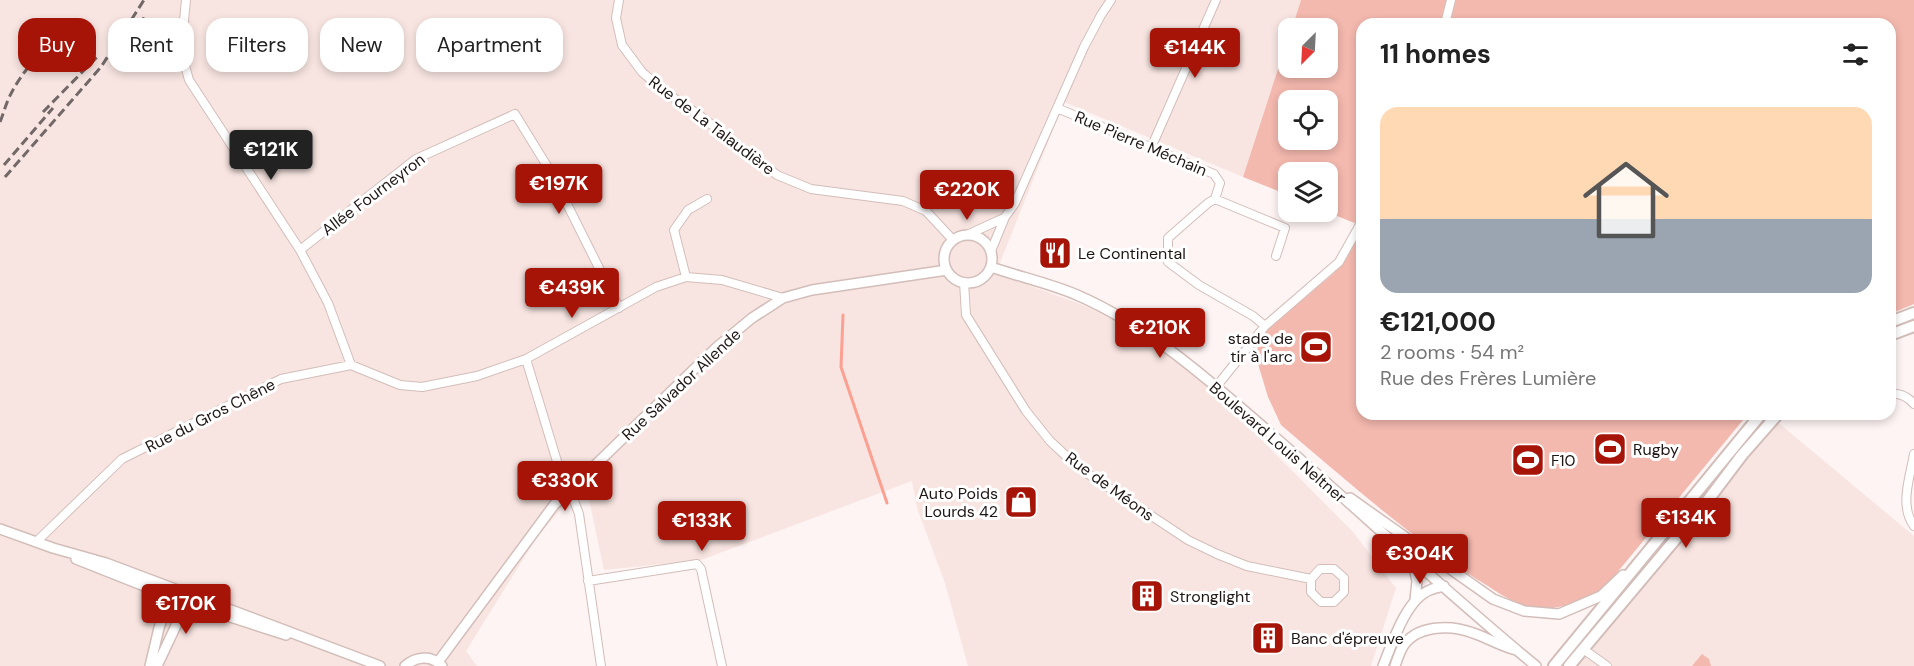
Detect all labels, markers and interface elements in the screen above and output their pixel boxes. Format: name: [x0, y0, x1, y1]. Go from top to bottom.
chip: Buy: [18, 18, 96, 72]
chip: Rent: [108, 18, 194, 72]
chip: Filters: [206, 18, 308, 72]
chip: New: [320, 18, 404, 72]
chip: Apartment: [416, 18, 563, 72]
north arrow: [1278, 18, 1338, 78]
map controls: [1278, 18, 1338, 222]
pin: €144K: [1153, 28, 1237, 79]
text: €144K: [1164, 34, 1226, 60]
text: 11 homes: [1380, 37, 1491, 71]
icon: filters: [1839, 38, 1872, 71]
street label: Rue de La Talaudière: [645, 71, 779, 180]
button: locate: [1278, 90, 1338, 150]
street label: Rue Pierre Méchain: [1071, 106, 1210, 181]
pin: €121K: [229, 130, 313, 181]
text: €121K: [244, 136, 298, 162]
icon: home: [1572, 146, 1680, 254]
street label: Allée Fourneyron: [317, 149, 429, 240]
button: layers: [1278, 162, 1338, 222]
pin: €197K: [517, 164, 601, 215]
text: €197K: [529, 170, 589, 196]
pin: €220K: [925, 170, 1009, 221]
text: €220K: [934, 176, 1000, 202]
restaurant icon: Le Continental: [1037, 235, 1073, 271]
place label: Le Continental: [1078, 243, 1186, 264]
pin: €439K: [530, 268, 614, 319]
text: €439K: [539, 274, 605, 300]
text: €121,000: [1380, 305, 1496, 339]
pin: €210K: [1118, 308, 1202, 359]
text: €210K: [1129, 314, 1191, 340]
street label: Rue Salvador Allende: [617, 324, 745, 445]
place label: stade de tir à l'arc: [1228, 328, 1293, 367]
sports icon: stade de tir à l'arc: [1298, 329, 1334, 365]
text: 2 rooms · 54 m²: [1380, 339, 1524, 365]
text: Rue des Frères Lumière: [1380, 365, 1596, 391]
street label: Rue du Gros Chêne: [142, 374, 279, 457]
street label: Boulevard Louis Neltner: [1205, 377, 1350, 508]
sports icon: Rugby: [1592, 431, 1628, 467]
place label: Rugby: [1633, 439, 1679, 460]
sports icon: F10: [1510, 442, 1546, 478]
street label: Rue de Méons: [1061, 447, 1158, 526]
place label: F10: [1551, 450, 1576, 471]
pin: €330K: [523, 461, 607, 512]
text: €330K: [531, 467, 599, 493]
place label: Auto Poids Lourds 42: [918, 483, 998, 522]
shop icon: Auto Poids Lourds 42: [1003, 484, 1039, 520]
pin: €134K: [1644, 498, 1728, 549]
pin: €133K: [660, 501, 744, 552]
text: €134K: [1655, 504, 1717, 530]
text: €133K: [672, 507, 732, 533]
pin: €304K: [1378, 534, 1462, 585]
text: €304K: [1386, 540, 1454, 566]
building icon: Stronglight: [1129, 578, 1165, 614]
pin: €170K: [144, 584, 228, 635]
place label: Stronglight: [1170, 586, 1251, 607]
text: €170K: [156, 590, 216, 616]
building icon: Banc d'épreuve: [1250, 620, 1286, 656]
place label: Banc d'épreuve: [1291, 628, 1404, 649]

